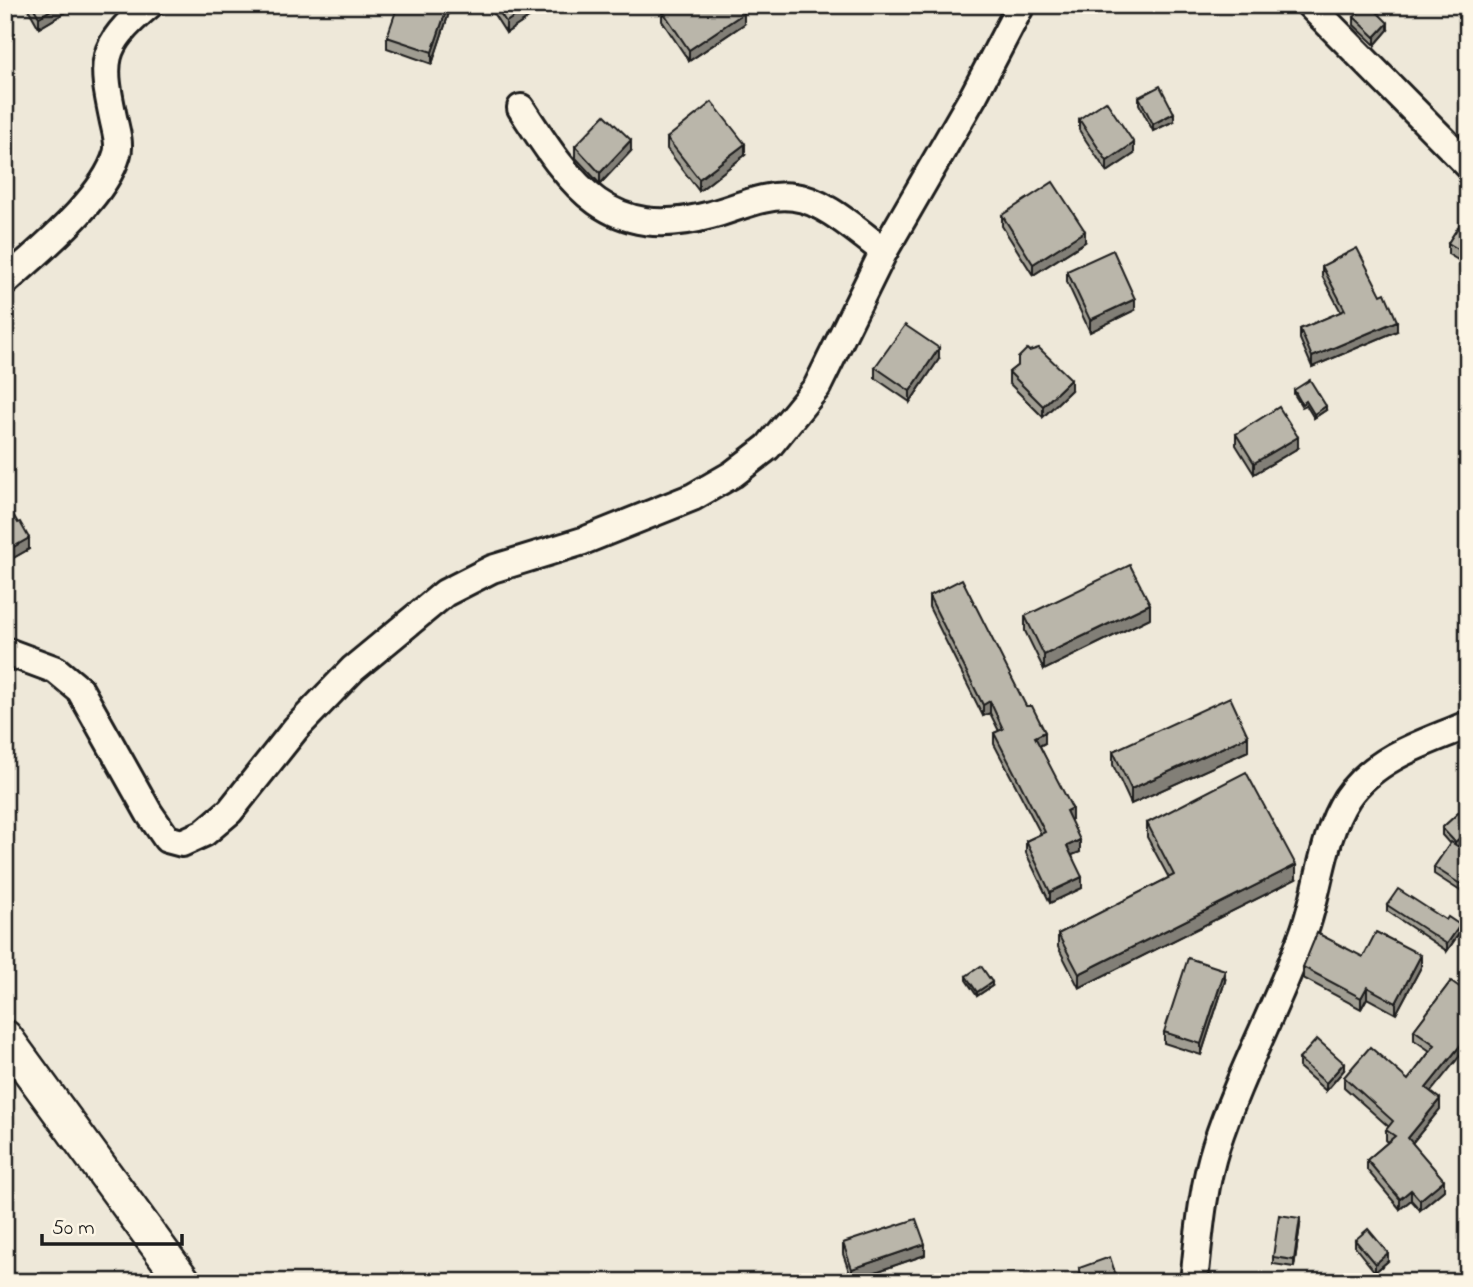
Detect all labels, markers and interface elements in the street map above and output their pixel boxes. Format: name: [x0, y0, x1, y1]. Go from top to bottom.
scale bar: [42, 1203, 182, 1247]
text: 50 m: [52, 1214, 95, 1244]

